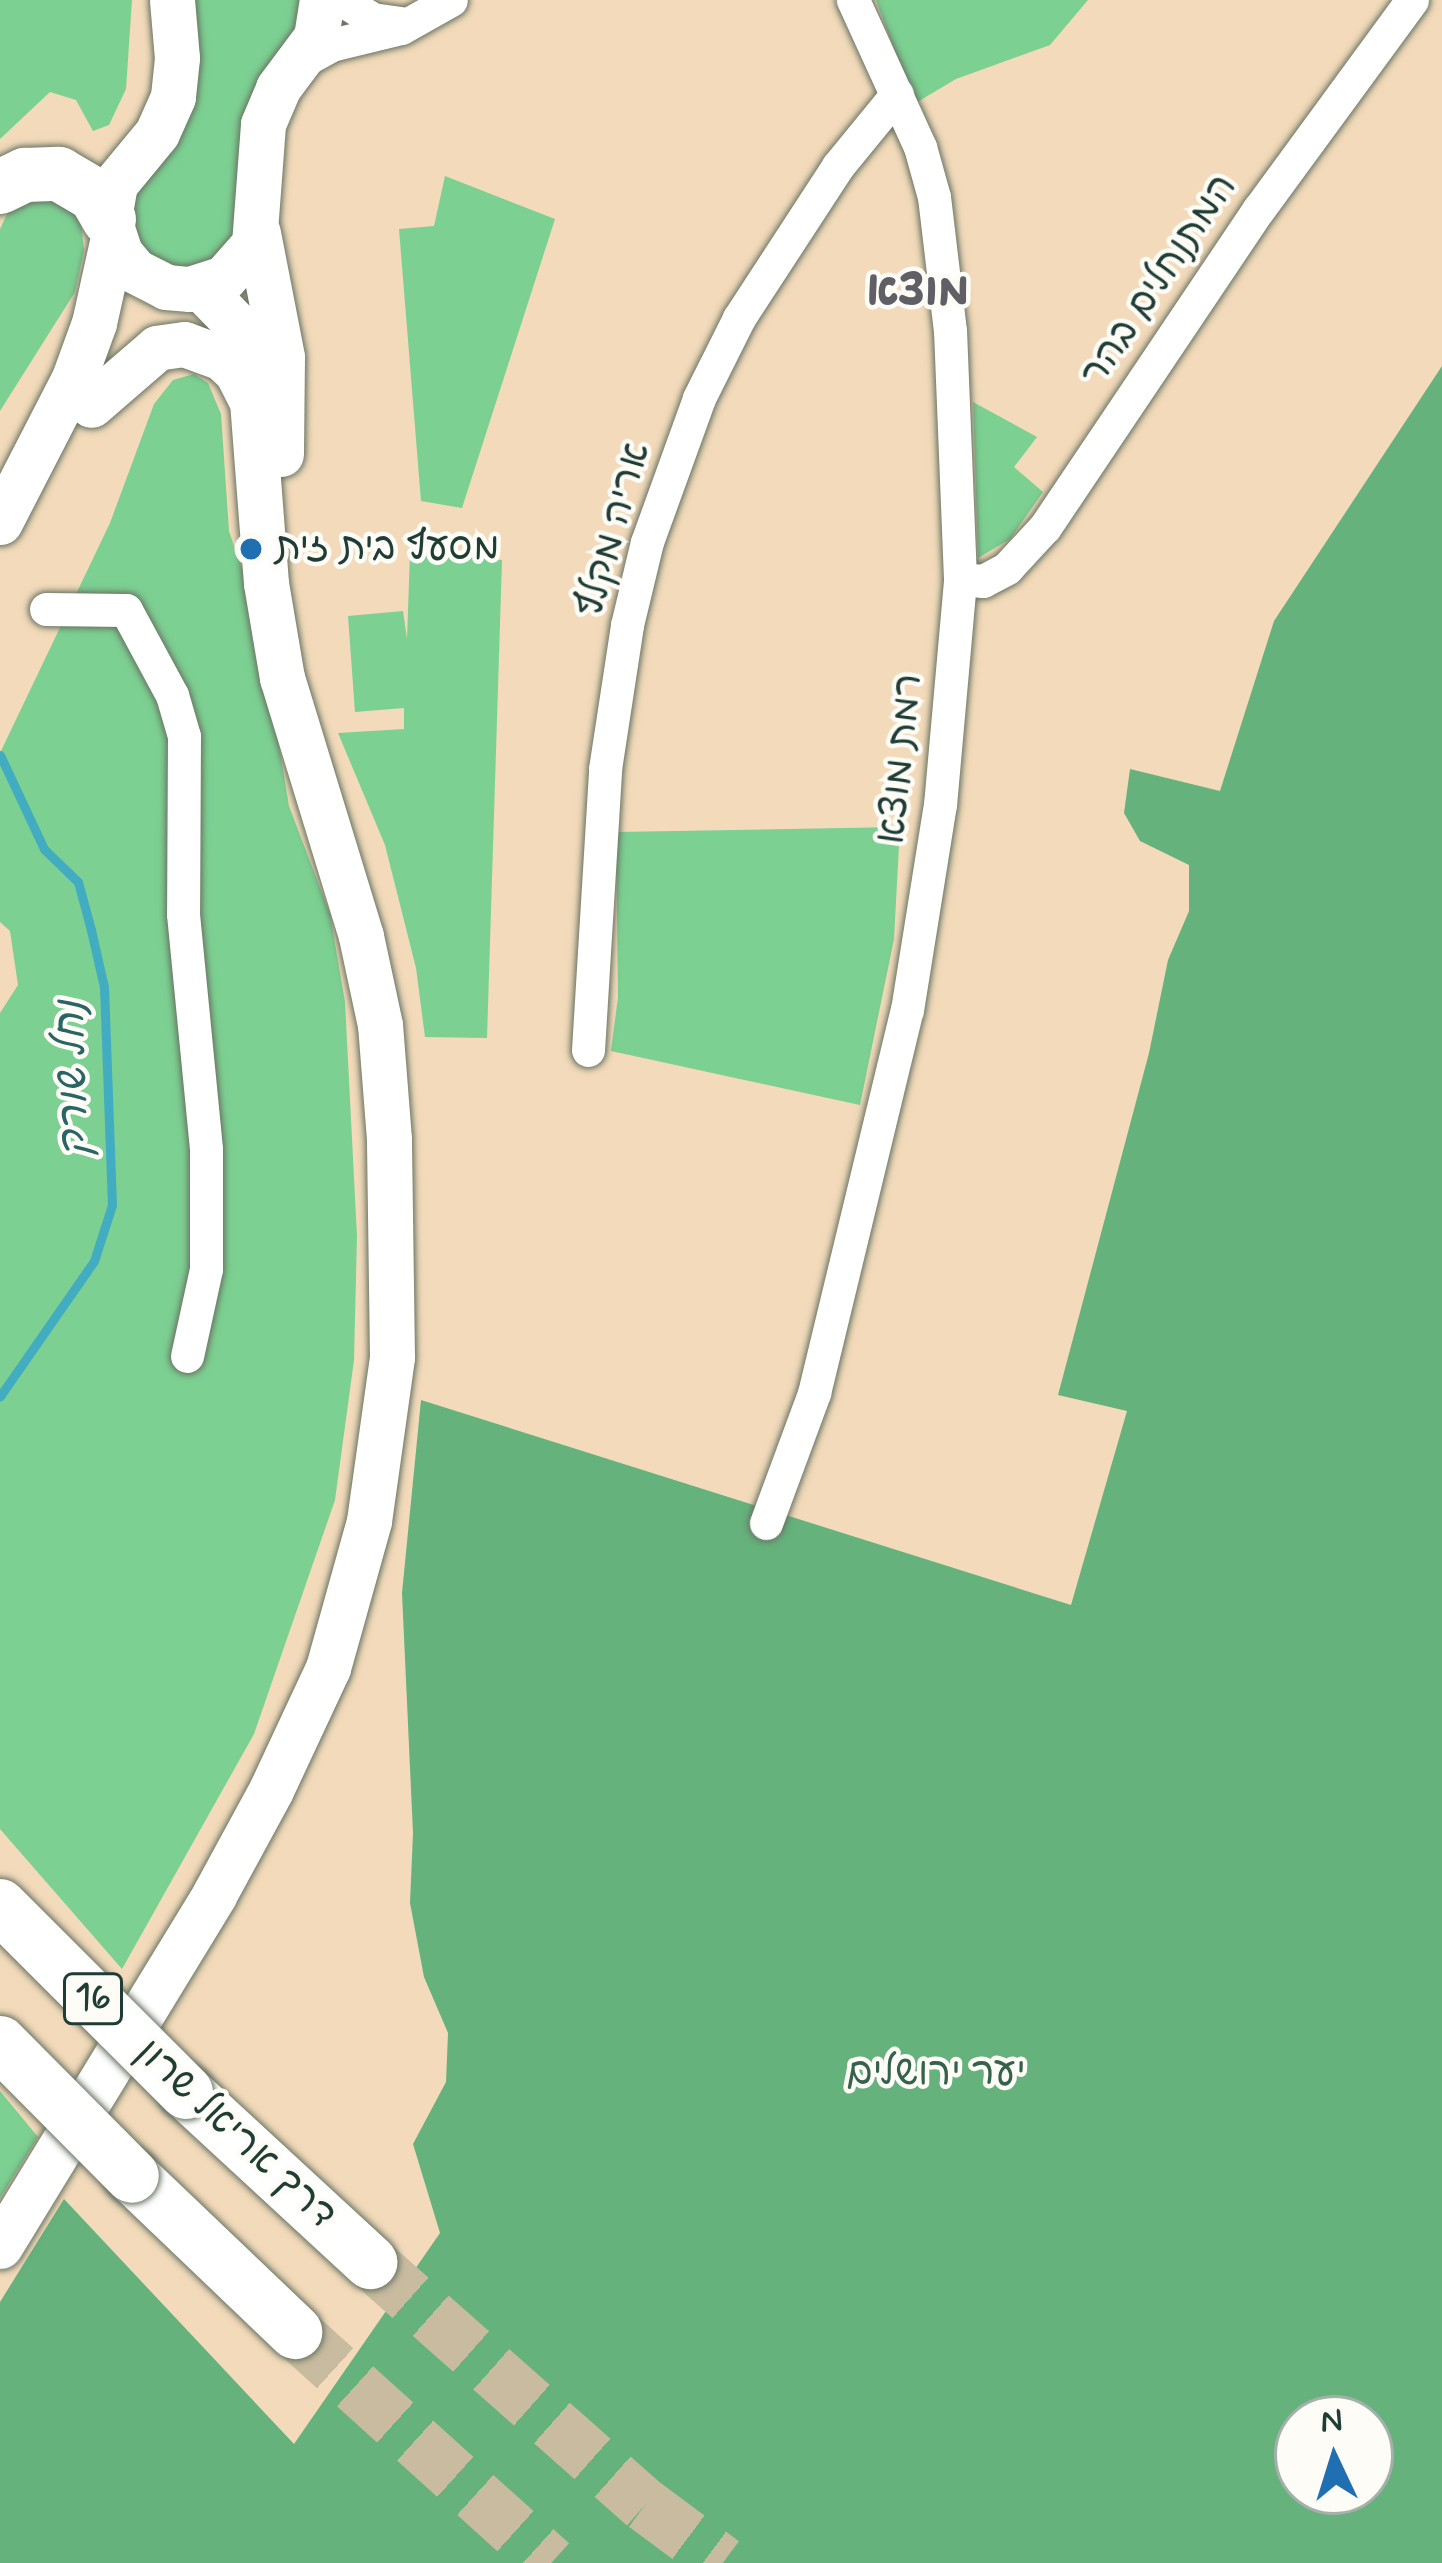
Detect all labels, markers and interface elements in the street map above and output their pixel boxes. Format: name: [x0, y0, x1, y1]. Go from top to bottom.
street label: המתנחלים בהר: [1072, 166, 1248, 396]
district label: מוצא: [866, 265, 970, 319]
street label: אריה מקלף: [568, 437, 662, 623]
place label: מסעף בית זית: [275, 526, 500, 572]
marker: מסעף בית זית: [238, 536, 264, 562]
street label: רמת מוצא: [870, 671, 934, 847]
water label: נחל שורק: [46, 1000, 102, 1158]
road number: 16: [63, 1969, 123, 2029]
street label: דרך אריאל שרון: [125, 2030, 345, 2240]
park label: יער ירושלים: [846, 2051, 1026, 2097]
north arrow: [1274, 2395, 1394, 2515]
text: N: [1319, 2399, 1344, 2445]

